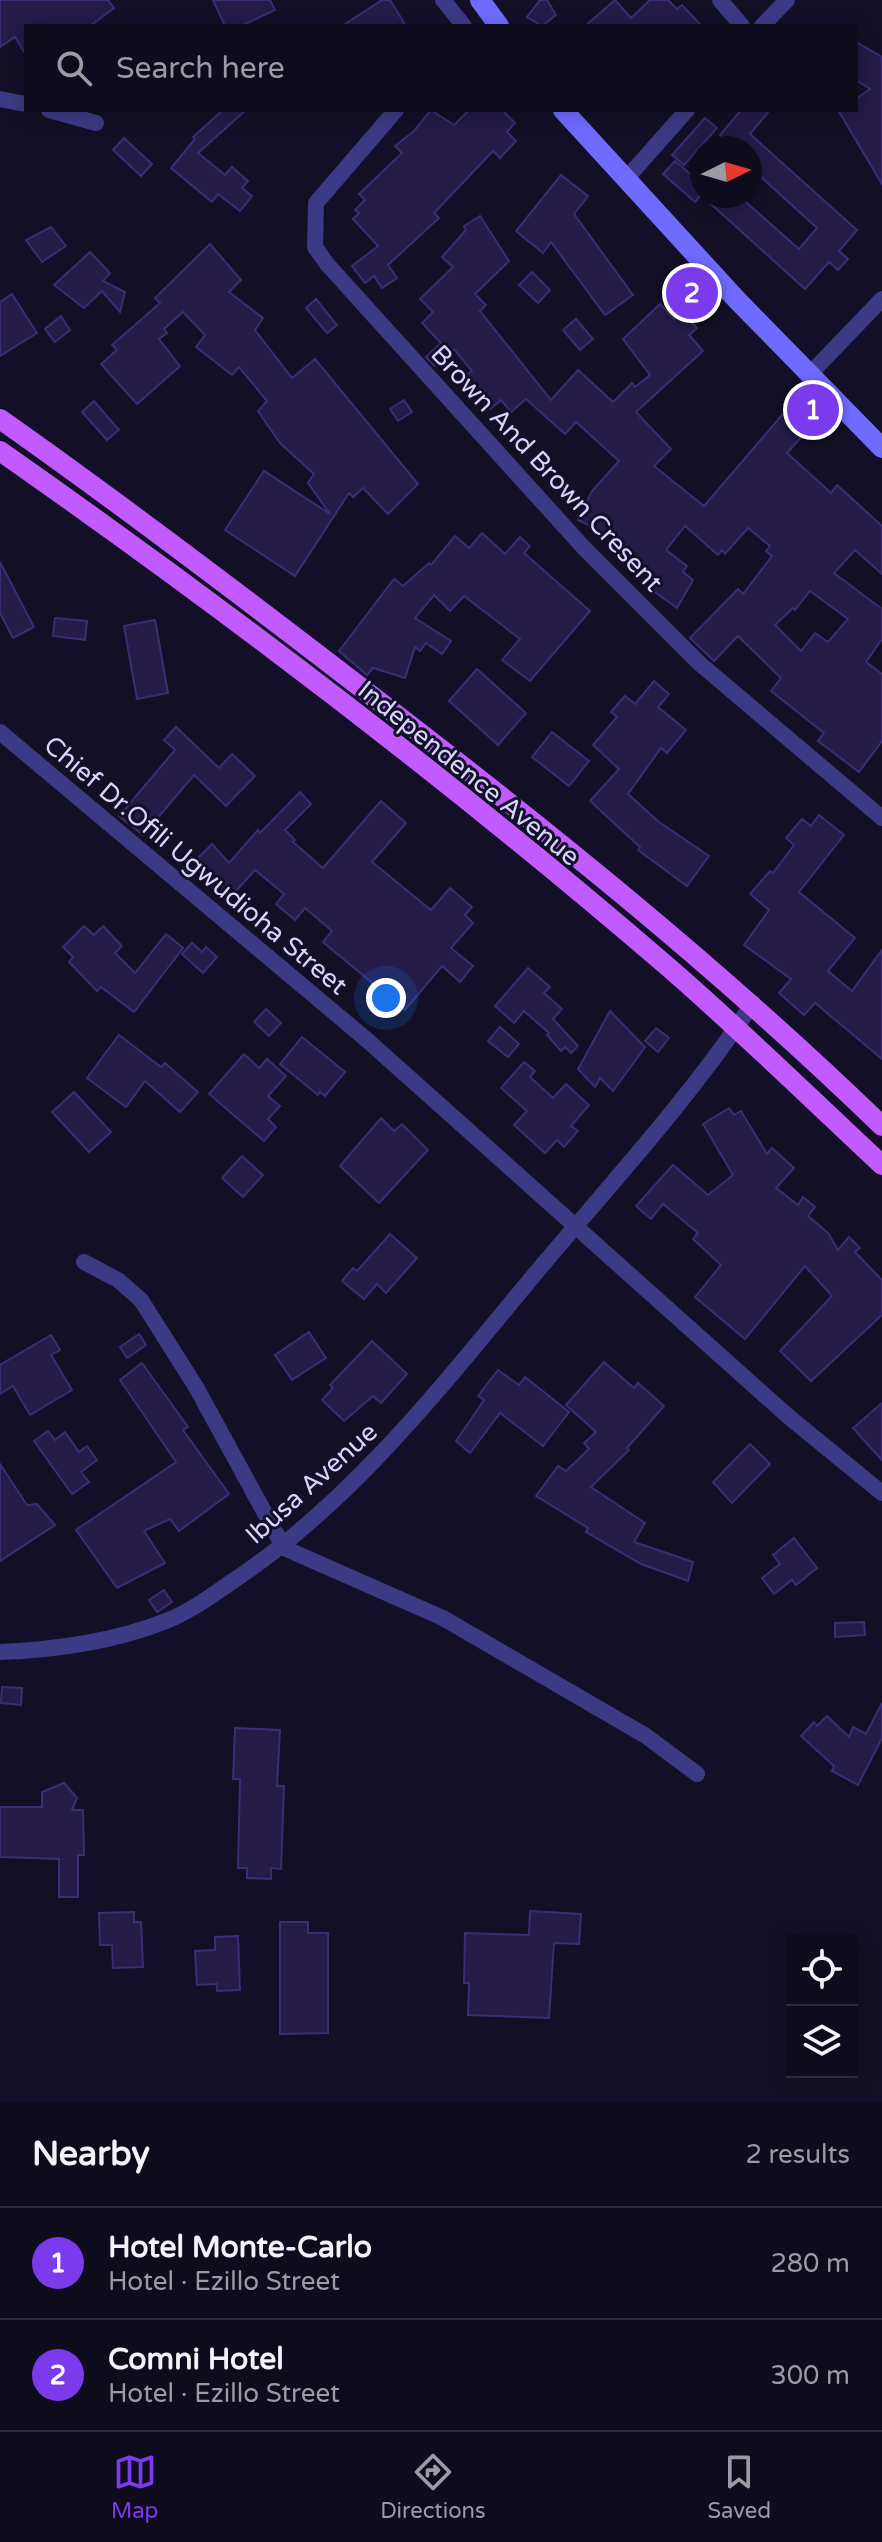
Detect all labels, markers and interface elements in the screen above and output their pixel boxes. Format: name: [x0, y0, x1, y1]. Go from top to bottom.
search box: [24, 24, 858, 112]
icon: search: [52, 46, 96, 90]
text: Search here: [116, 50, 285, 87]
north arrow: [690, 136, 762, 208]
pin: 2: [666, 263, 718, 323]
street label: Brown And Brown Cresent: [424, 339, 669, 598]
pin: 1: [787, 380, 839, 440]
street label: Independence Avenue: [352, 674, 586, 872]
street label: Chief Dr.Ofili Ugwudioha Street: [38, 729, 354, 1001]
your location: [366, 978, 406, 1018]
street label: Ibusa Avenue: [239, 1416, 383, 1551]
map controls: [786, 1934, 858, 2078]
button: locate: [786, 1934, 858, 2006]
button: layers: [786, 2006, 858, 2078]
text: Nearby: [32, 2134, 150, 2175]
text: 2 results: [745, 2139, 850, 2170]
text: Hotel Monte-Carlo: [108, 2229, 372, 2266]
text: 1: [50, 2248, 66, 2279]
text: 280 m: [770, 2248, 850, 2279]
text: Hotel · Ezillo Street: [108, 2266, 340, 2297]
text: Comni Hotel: [108, 2341, 284, 2378]
text: 2: [50, 2360, 66, 2391]
text: 300 m: [770, 2360, 850, 2391]
text: Hotel · Ezillo Street: [108, 2378, 340, 2409]
tab: Map: [111, 2450, 158, 2524]
tab: Directions: [380, 2450, 486, 2524]
tab: Saved: [707, 2450, 771, 2524]

